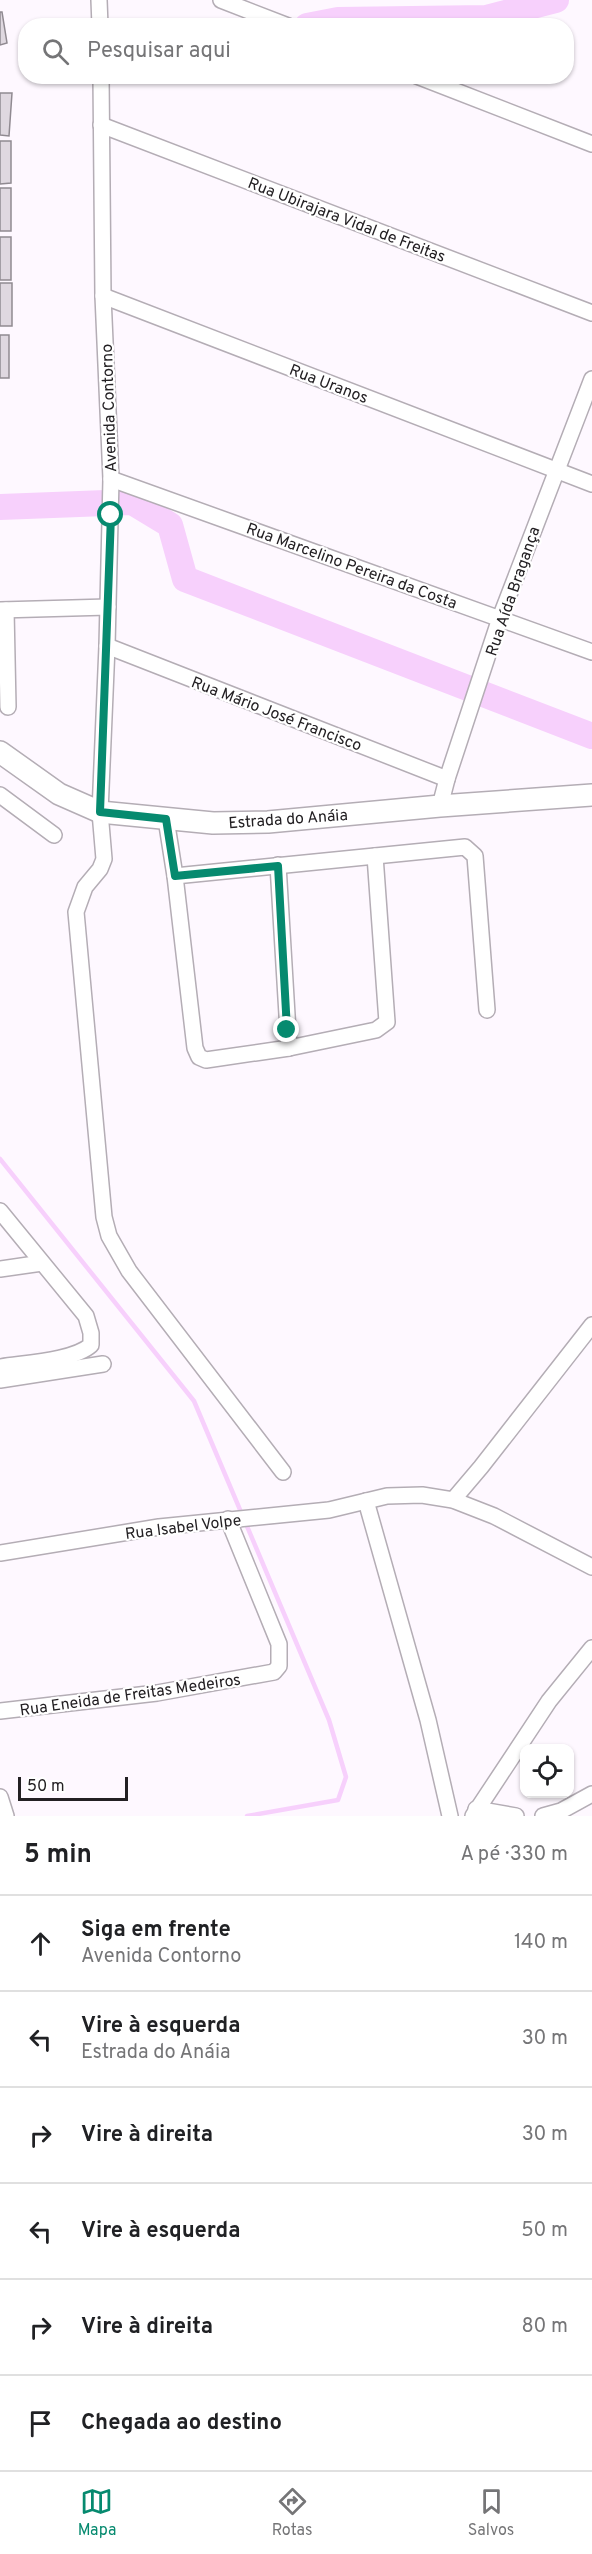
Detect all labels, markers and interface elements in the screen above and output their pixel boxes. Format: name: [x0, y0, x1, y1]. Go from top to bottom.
search box: [18, 18, 574, 84]
icon: search: [39, 35, 72, 68]
text: Pesquisar aqui: [87, 38, 231, 65]
street label: Rua Ubirajara Vidal de Freitas: [245, 174, 448, 268]
street label: Avenida Contorno: [98, 343, 122, 472]
street label: Rua Uranos: [286, 361, 371, 409]
route start: [97, 501, 123, 527]
street label: Rua Marcelino Pereira da Costa: [243, 519, 459, 614]
street label: Rua Aída Bragança: [482, 524, 545, 659]
street label: Rua Mário José Francisco: [188, 673, 364, 757]
street label: Estrada do Anáia: [228, 806, 348, 834]
route end: [273, 1016, 299, 1042]
street label: Rua Isabel Volpe: [124, 1511, 242, 1545]
street label: Rua Eneida de Freitas Medeiros: [18, 1671, 242, 1721]
map controls: [520, 1744, 574, 1798]
button: locate: [520, 1744, 574, 1798]
scale bar: [18, 1774, 128, 1802]
text: 50 m: [27, 1777, 65, 1797]
text: 5 min: [24, 1839, 92, 1872]
text: A pé · 330 m: [460, 1842, 568, 1868]
text: Siga em frente: [81, 1917, 231, 1944]
icon: ahead: [24, 1927, 57, 1960]
text: 140 m: [514, 1930, 568, 1956]
text: Avenida Contorno: [81, 1944, 241, 1970]
text: Vire à esquerda: [81, 2013, 240, 2040]
icon: left: [24, 2023, 57, 2056]
text: 30 m: [522, 2026, 568, 2052]
text: Estrada do Anáia: [81, 2040, 230, 2066]
icon: right: [24, 2119, 57, 2152]
text: Vire à direita: [81, 2122, 213, 2149]
text: 30 m: [522, 2122, 568, 2148]
icon: left: [24, 2215, 57, 2248]
text: Vire à esquerda: [81, 2218, 240, 2245]
text: 50 m: [521, 2218, 568, 2244]
icon: right: [24, 2311, 57, 2344]
text: Vire à direita: [81, 2314, 213, 2341]
text: 80 m: [522, 2314, 568, 2340]
icon: arrive: [24, 2407, 57, 2440]
text: Chegada ao destino: [81, 2410, 282, 2437]
tab: Mapa: [78, 2485, 116, 2541]
tab: Rotas: [272, 2485, 312, 2541]
tab: Salvos: [468, 2485, 514, 2541]

